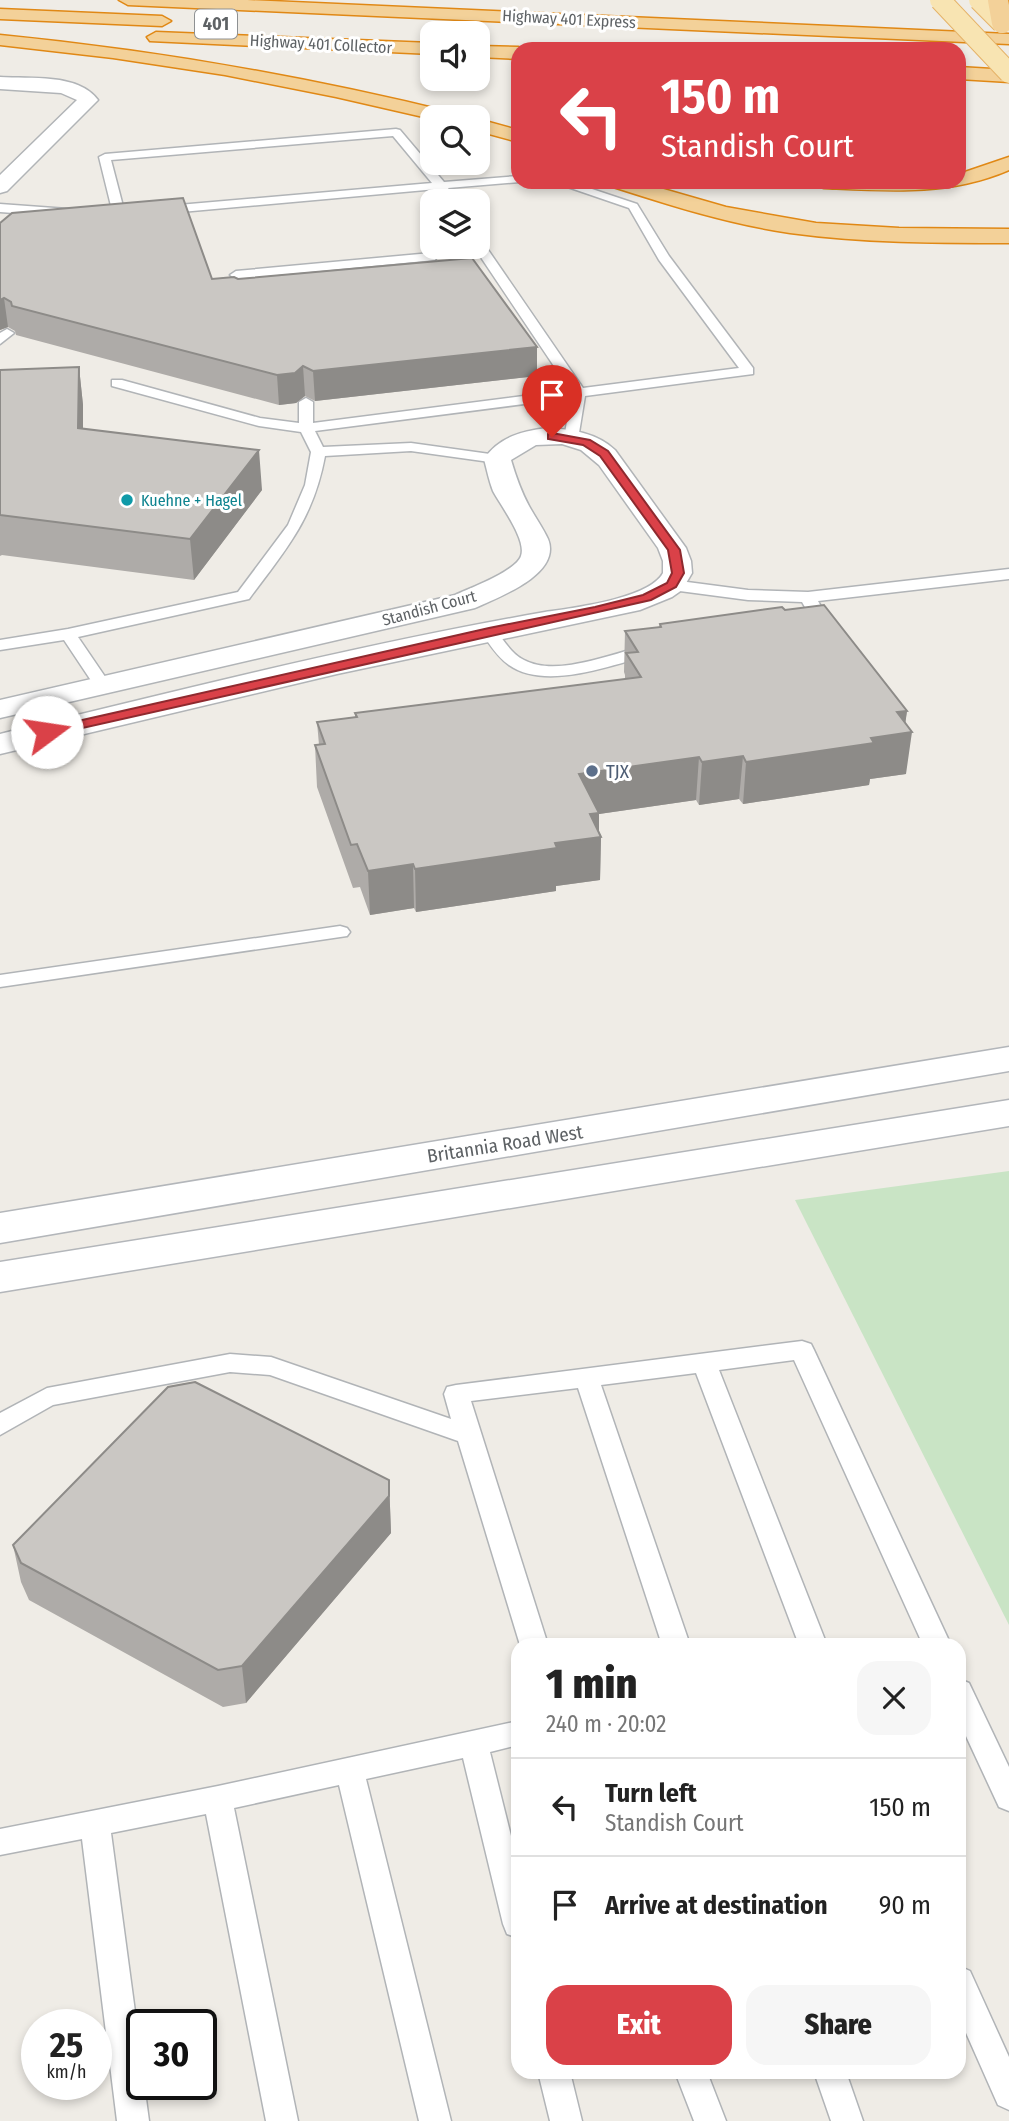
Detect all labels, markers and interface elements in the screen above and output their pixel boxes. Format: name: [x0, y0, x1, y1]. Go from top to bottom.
street label: Highway 401 Express: [502, 6, 636, 32]
road number: 401: [195, 9, 237, 38]
map controls: [420, 21, 490, 259]
button: sound: [420, 21, 490, 91]
street label: Highway 401 Collector: [249, 31, 393, 57]
text: 150 m: [661, 67, 780, 126]
icon: left: [546, 70, 637, 161]
button: search: [420, 105, 490, 175]
text: Standish Court: [661, 127, 854, 165]
button: layers: [420, 189, 490, 259]
pin: [522, 365, 582, 437]
icon: arrive: [533, 376, 571, 414]
place label: Kuehne + Hagel: [141, 491, 242, 510]
marker: Kuehne + Hagel: [119, 492, 135, 508]
street label: Standish Court: [380, 586, 479, 630]
position arrow: [10, 695, 84, 769]
place label: TJX: [606, 760, 630, 783]
marker: TJX: [584, 763, 600, 779]
street label: Britannia Road West: [425, 1120, 585, 1168]
text: 1 min: [546, 1659, 637, 1709]
button: close: [857, 1661, 931, 1735]
text: 240 m · 20:02: [546, 1710, 666, 1738]
text: Turn left: [605, 1778, 697, 1809]
icon: left: [546, 1788, 584, 1826]
text: 150 m: [869, 1792, 931, 1823]
text: Standish Court: [605, 1809, 744, 1837]
icon: arrive: [546, 1886, 584, 1924]
text: Arrive at destination: [605, 1890, 828, 1921]
text: 90 m: [879, 1890, 931, 1921]
button: Exit: [546, 1985, 732, 2065]
button: Share: [746, 1985, 931, 2065]
speed limit sign: 30: [126, 2009, 217, 2100]
text: 25: [50, 2024, 83, 2066]
text: km/h: [46, 2061, 87, 2083]

